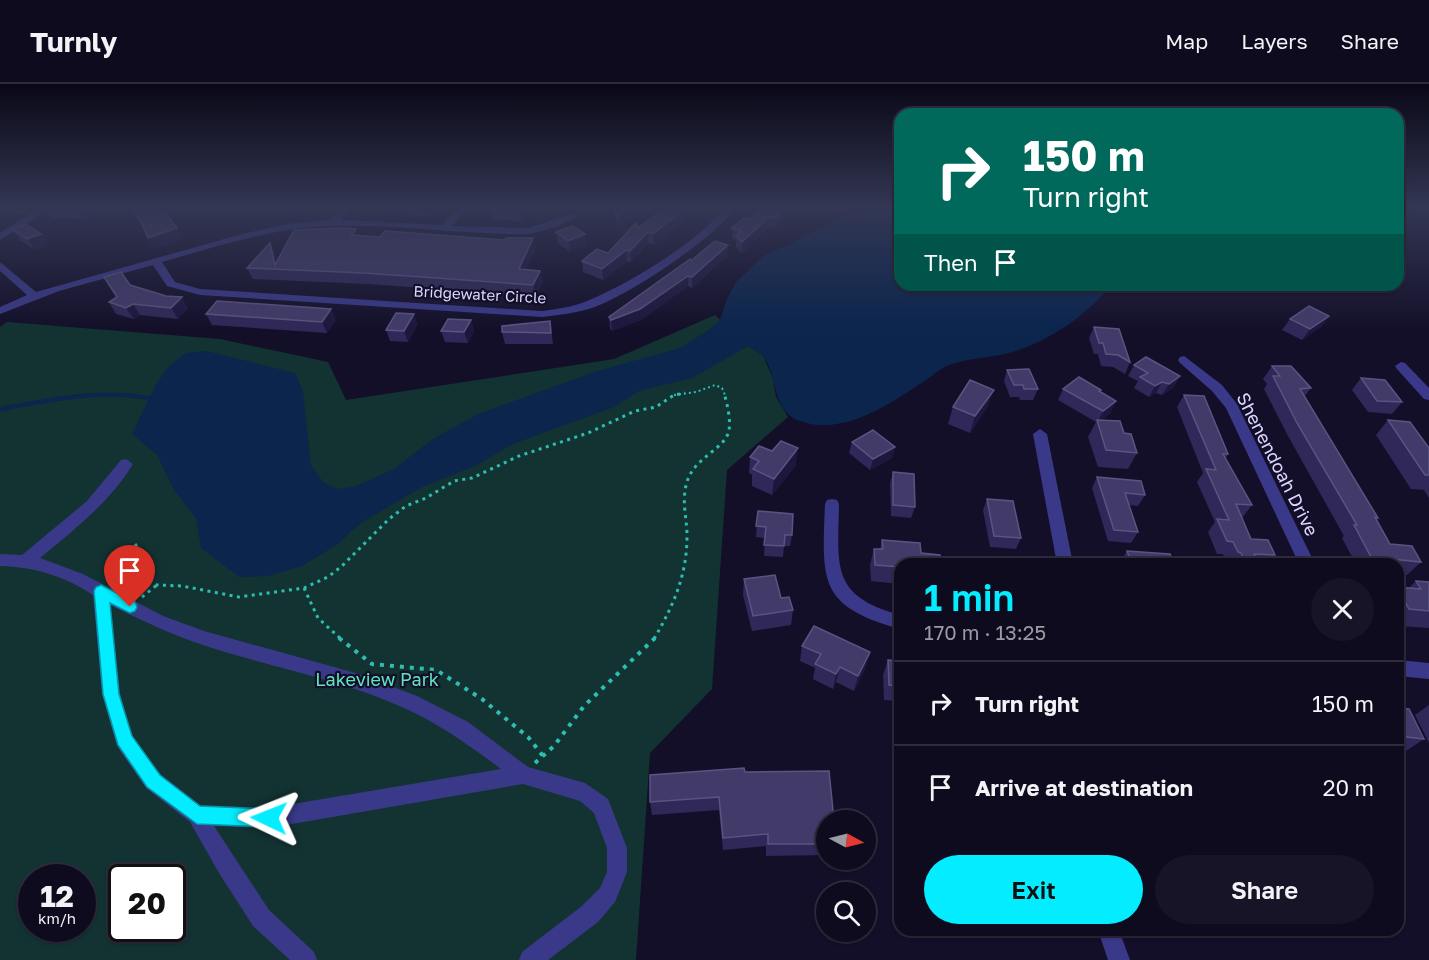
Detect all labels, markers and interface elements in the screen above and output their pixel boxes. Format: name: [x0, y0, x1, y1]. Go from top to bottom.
text: Turnly: [30, 25, 117, 58]
text: Map: [1165, 28, 1208, 54]
text: Layers: [1241, 28, 1308, 54]
text: Share: [1341, 28, 1399, 54]
text: 150 m: [1023, 130, 1145, 180]
icon: right: [924, 132, 1002, 210]
text: Turn right: [1023, 181, 1149, 213]
icon: arrive: [989, 246, 1022, 279]
text: Then: [924, 249, 977, 276]
street label: Bridgewater Circle: [413, 282, 547, 306]
street label: Shenendoah Drive: [1232, 389, 1324, 539]
pin: [104, 545, 155, 607]
icon: arrive: [113, 554, 146, 587]
text: 1 min: [924, 576, 1014, 619]
button: close: [1311, 578, 1374, 641]
text: 170 m · 13:25: [924, 620, 1046, 644]
park label: Lakeview Park: [315, 668, 439, 690]
icon: right: [924, 687, 957, 720]
text: Turn right: [975, 690, 1079, 717]
text: 150 m: [1312, 690, 1374, 717]
icon: arrive: [924, 771, 957, 804]
text: Arrive at destination: [975, 774, 1193, 801]
text: 20 m: [1323, 774, 1374, 801]
position arrow: [237, 786, 301, 850]
north arrow: [816, 810, 876, 870]
map controls: [816, 810, 876, 942]
button: Exit: [924, 855, 1143, 924]
button: Share: [1155, 855, 1374, 924]
speed limit sign: 20: [108, 864, 186, 942]
text: 12: [40, 878, 74, 914]
button: search: [816, 882, 876, 942]
text: km/h: [38, 909, 76, 927]

